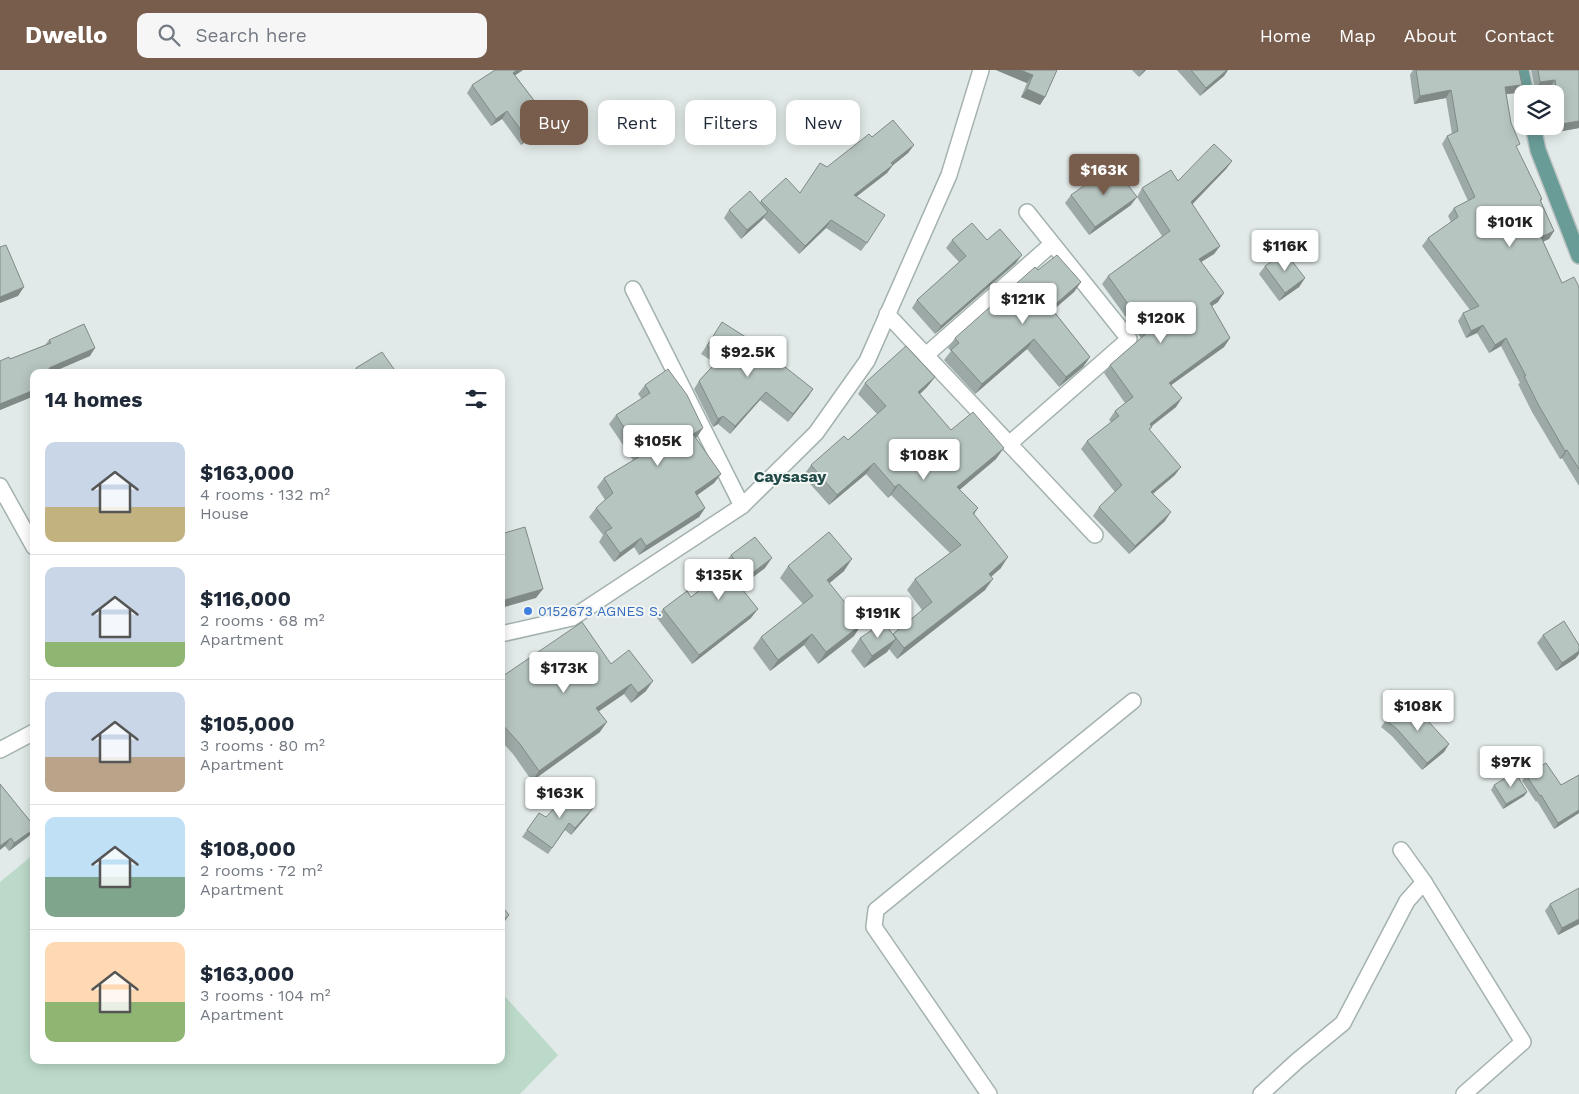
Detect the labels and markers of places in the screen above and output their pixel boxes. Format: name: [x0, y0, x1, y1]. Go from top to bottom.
pin: $163K: [1069, 154, 1139, 196]
pin: $101K: [1475, 206, 1545, 248]
pin: $116K: [1250, 230, 1320, 272]
pin: $121K: [988, 282, 1058, 325]
pin: $120K: [1126, 302, 1196, 344]
pin: $92.5K: [707, 336, 789, 378]
pin: $105K: [623, 424, 693, 467]
pin: $108K: [889, 438, 959, 481]
pin: $135K: [684, 558, 754, 601]
pin: $191K: [843, 596, 913, 639]
place label: 0152673 AGNES S.: [538, 603, 662, 619]
marker: 0152673 AGNES S.: [522, 605, 534, 617]
pin: $173K: [529, 652, 599, 694]
pin: $108K: [1383, 690, 1453, 732]
pin: $97K: [1481, 746, 1541, 788]
pin: $163K: [525, 776, 595, 819]

